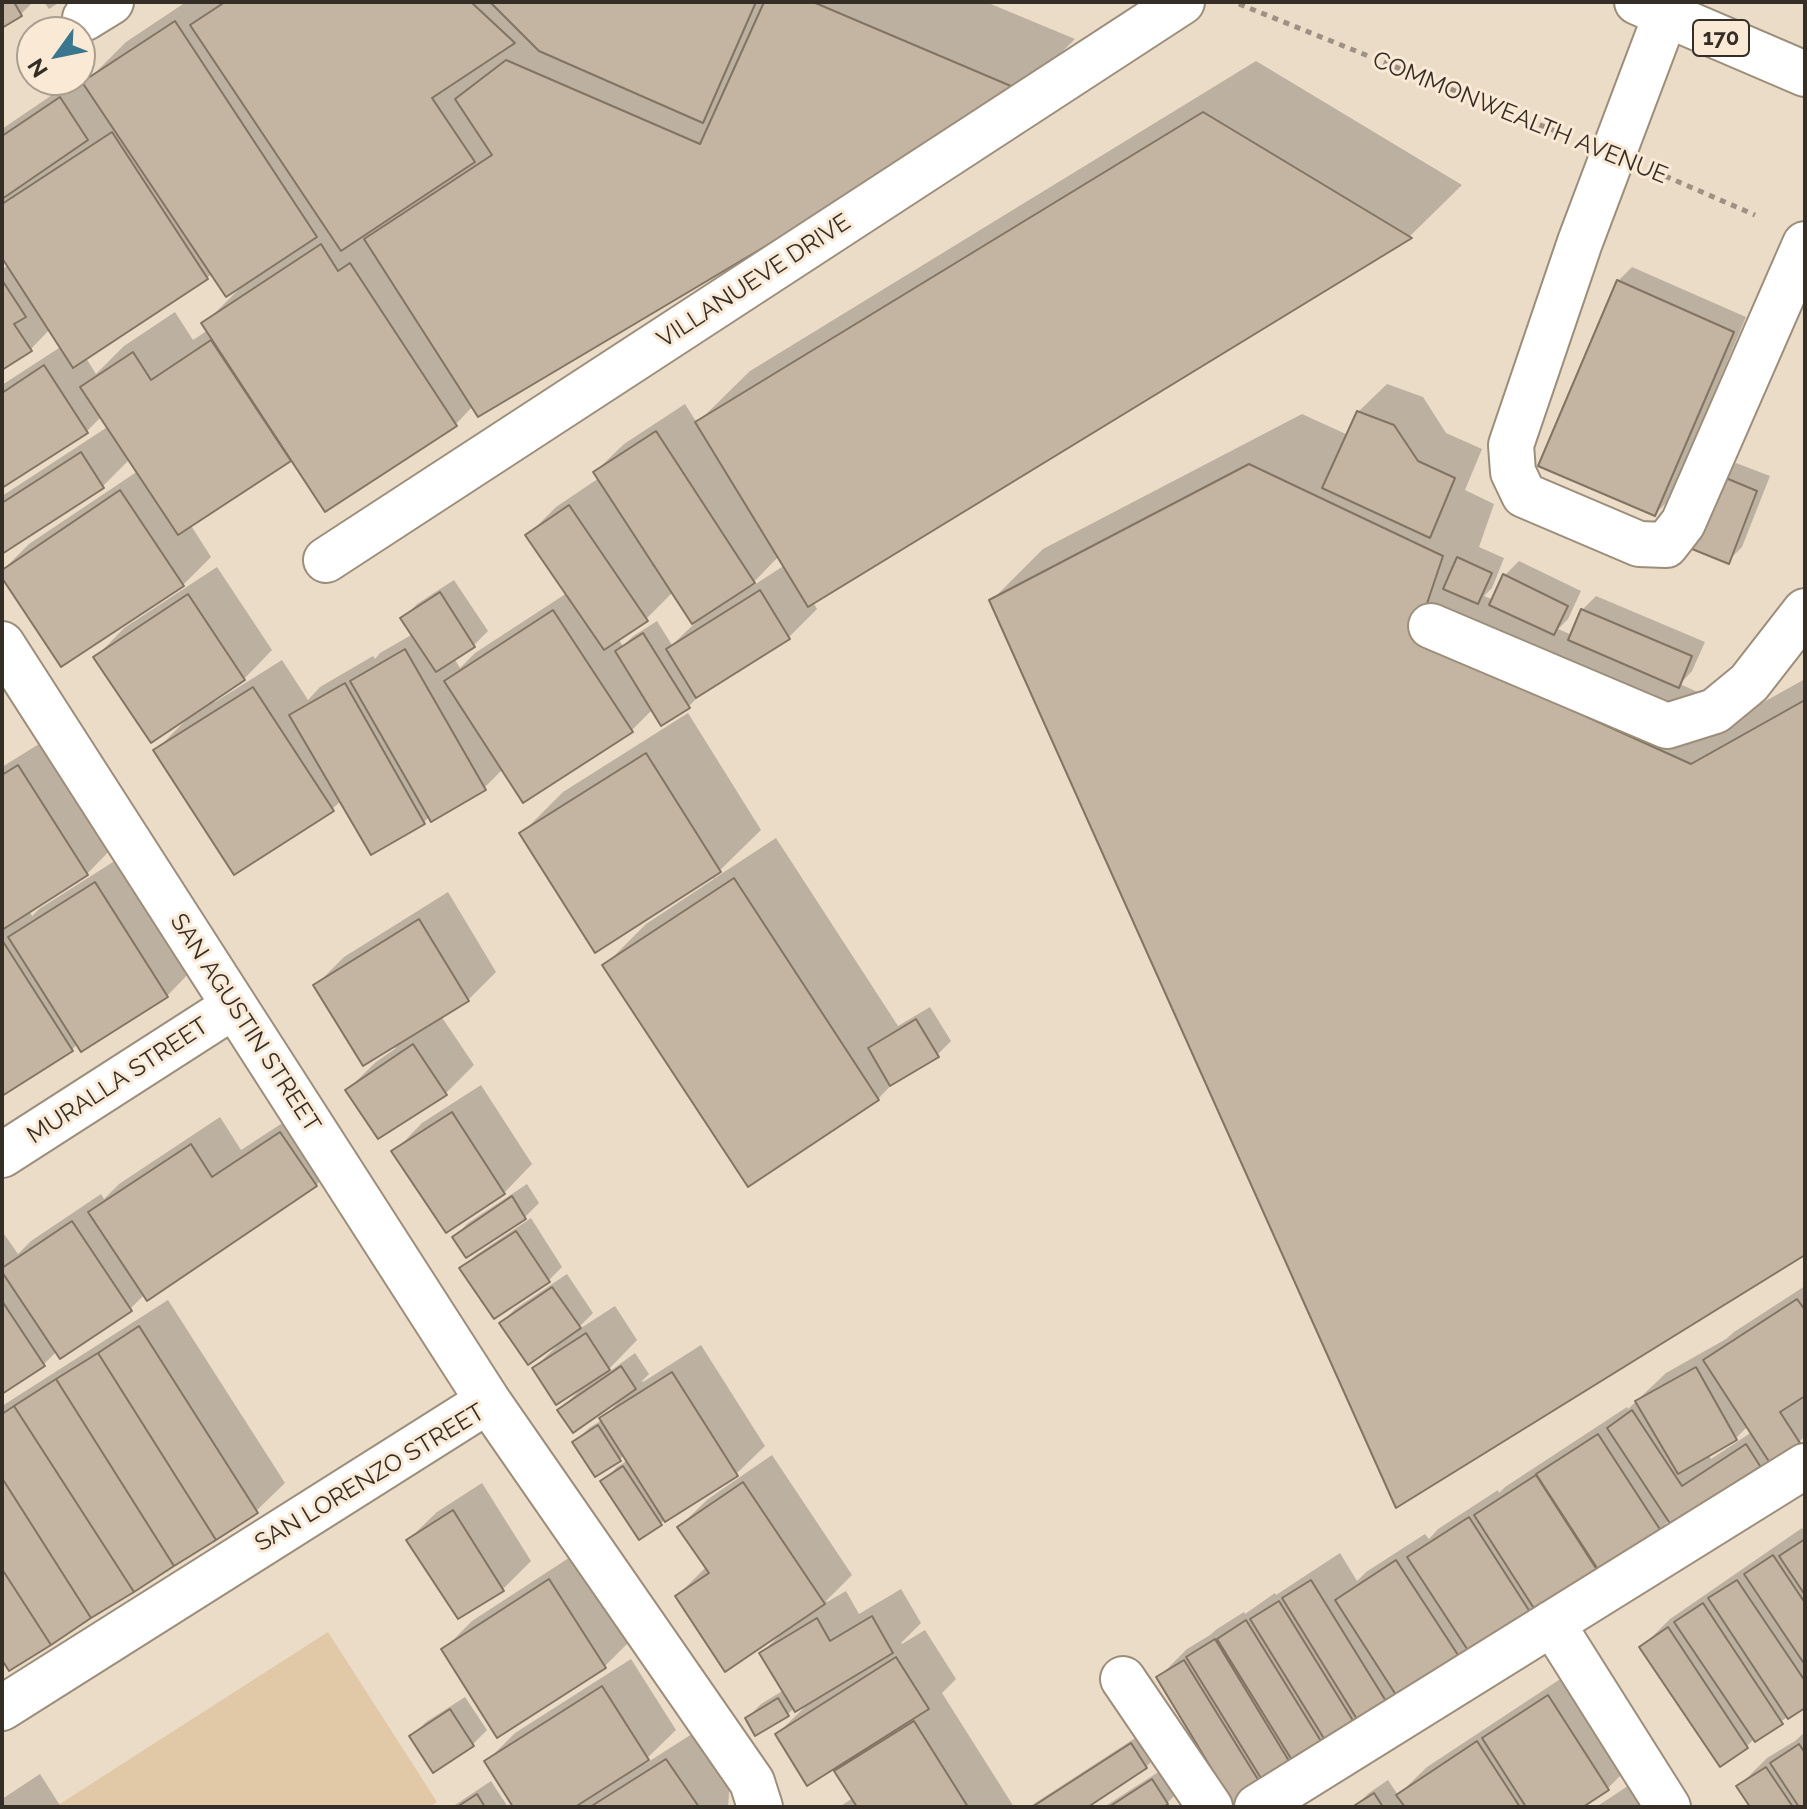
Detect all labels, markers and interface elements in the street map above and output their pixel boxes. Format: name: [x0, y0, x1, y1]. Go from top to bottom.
north arrow: [16, 16, 96, 96]
road number: 170: [1693, 20, 1749, 56]
street label: COMMONWEALTH AVENUE: [1368, 46, 1672, 190]
text: N: [22, 54, 53, 82]
street label: VILLANUEVE DRIVE: [652, 208, 856, 354]
street label: SAN AGUSTIN STREET: [164, 908, 326, 1138]
street label: MURALLA STREET: [22, 1012, 214, 1150]
street label: SAN LORENZO STREET: [250, 1398, 490, 1558]

